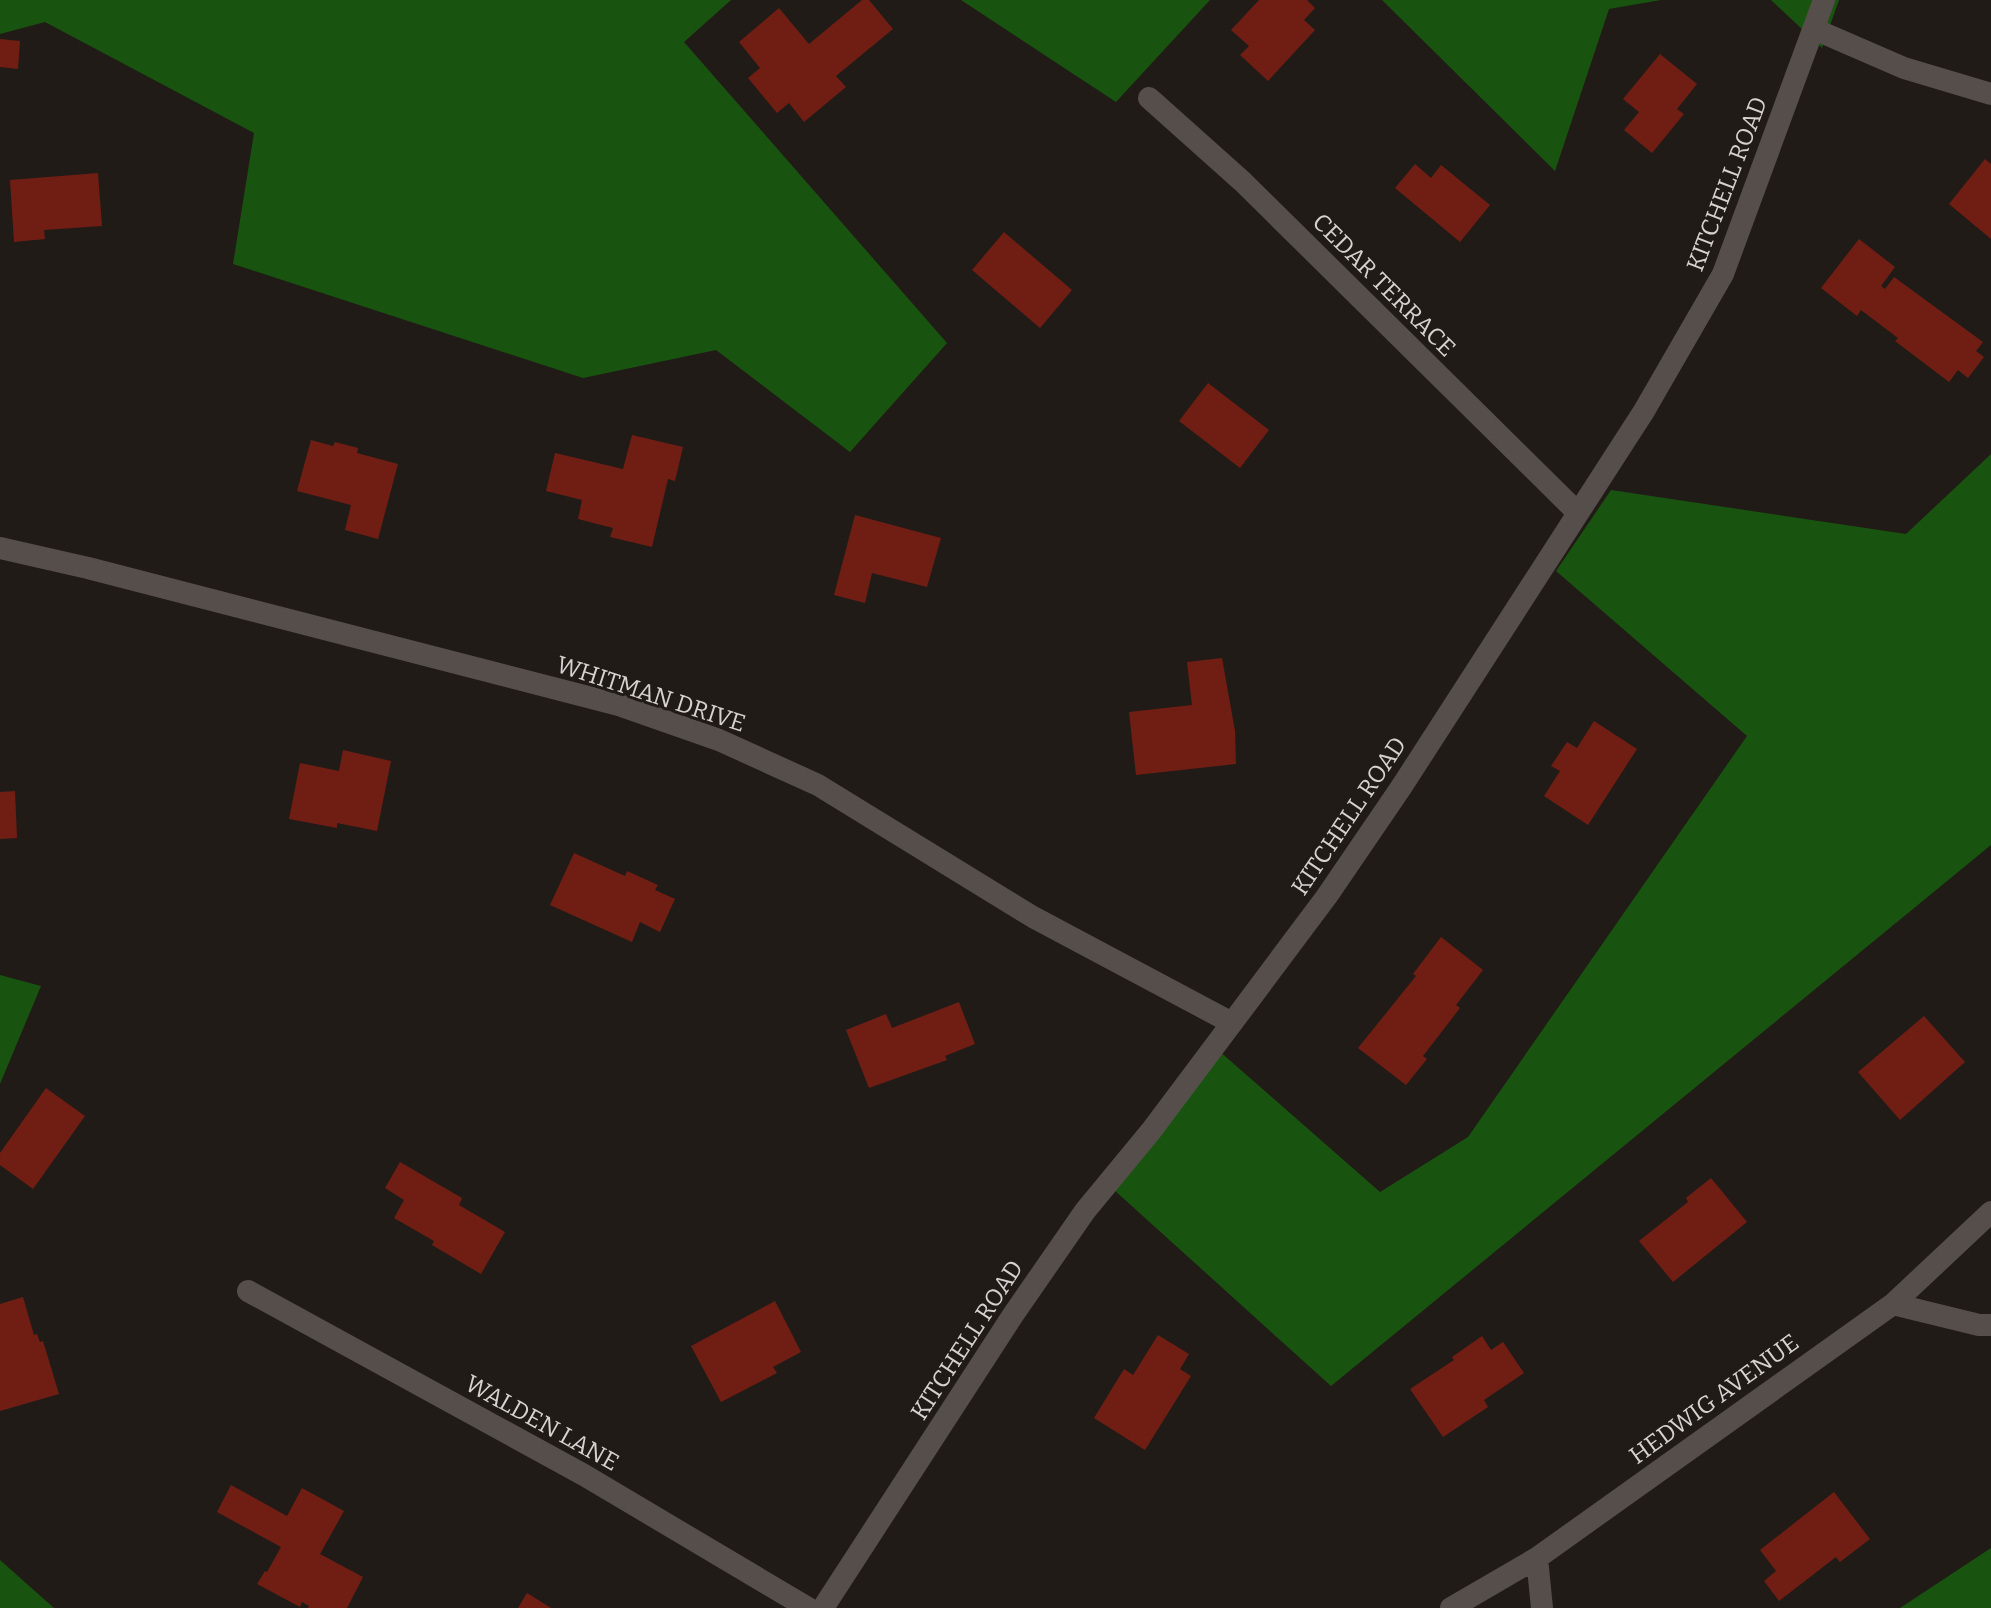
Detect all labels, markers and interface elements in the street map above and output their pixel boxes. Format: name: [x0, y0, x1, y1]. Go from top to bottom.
street label: KITCHELL ROAD: [1681, 93, 1773, 275]
street label: CEDAR TERRACE: [1307, 208, 1461, 362]
street label: WHITMAN DRIVE: [553, 650, 749, 738]
street label: KITCHELL ROAD: [1286, 732, 1412, 900]
street label: KITCHELL ROAD: [905, 1255, 1029, 1425]
street label: HEDWIG AVENUE: [1624, 1328, 1804, 1470]
street label: WALDEN LANE: [460, 1369, 624, 1477]

